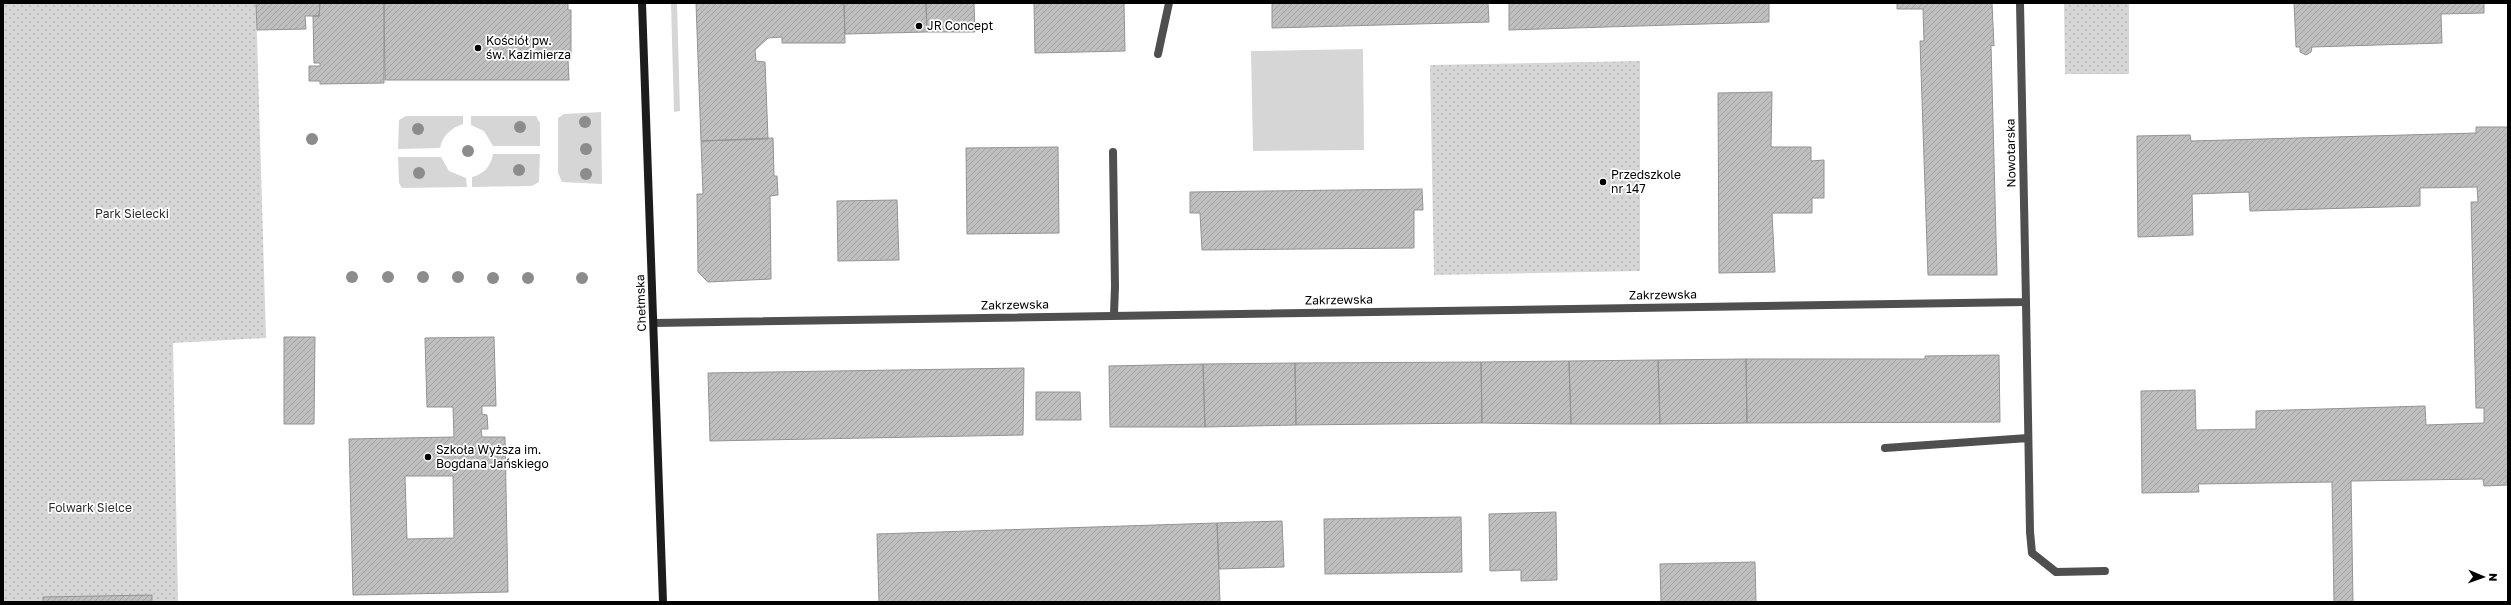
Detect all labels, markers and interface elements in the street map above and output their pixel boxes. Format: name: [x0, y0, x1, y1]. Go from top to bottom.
place label: JR Concept: [927, 18, 993, 33]
marker: JR Concept: [914, 21, 924, 31]
place label: Kościół pw. św. Kazimierza: [486, 33, 571, 62]
marker: Kościół pw. św. Kazimierza: [473, 43, 483, 53]
street label: Nowotarska: [2002, 118, 2019, 188]
place label: Przedszkole nr 147: [1611, 167, 1681, 196]
marker: Przedszkole nr 147: [1598, 177, 1608, 187]
park label: Park Sielecki: [95, 206, 169, 221]
street label: Chełmska: [632, 274, 649, 332]
street label: Zakrzewska: [1629, 286, 1697, 303]
street label: Zakrzewska: [1305, 291, 1373, 308]
street label: Zakrzewska: [981, 296, 1049, 313]
place label: Szkoła Wyższa im. Bogdana Jańskiego: [436, 442, 549, 471]
marker: Szkoła Wyższa im. Bogdana Jańskiego: [423, 452, 433, 462]
park label: Folwark Sielce: [48, 500, 132, 515]
north arrow: [2463, 557, 2503, 597]
text: N: [2487, 573, 2500, 582]

